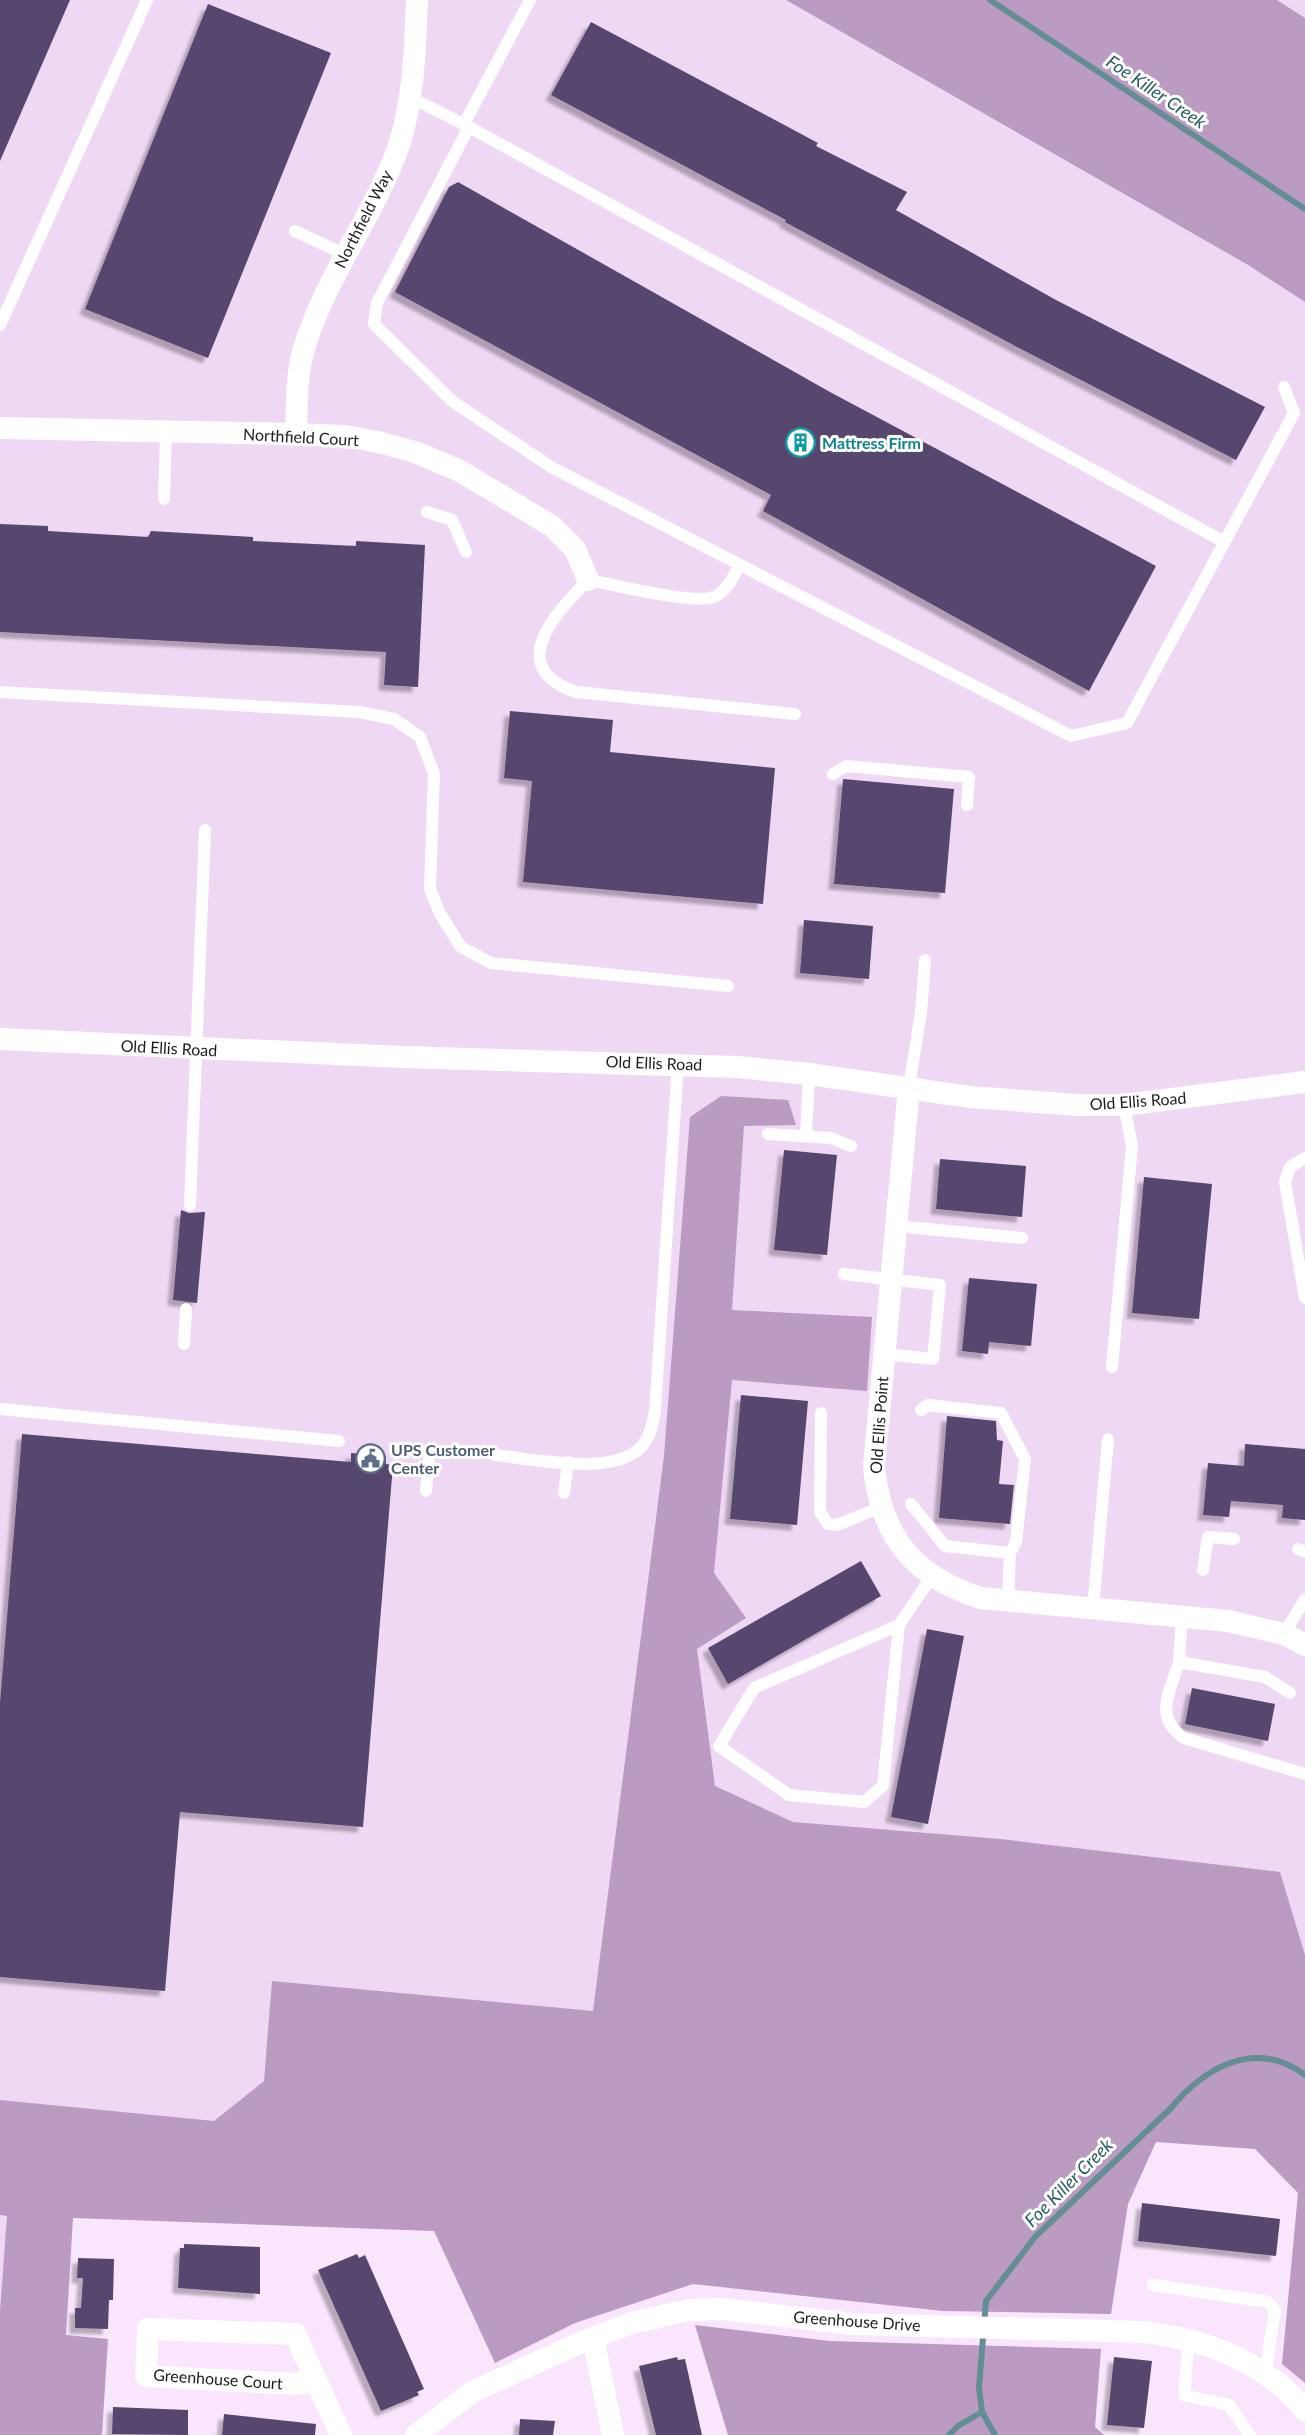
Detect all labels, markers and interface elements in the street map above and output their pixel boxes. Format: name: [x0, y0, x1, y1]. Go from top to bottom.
water label: Foe Killer Creek: [1102, 50, 1211, 133]
street label: Northfield Way: [330, 166, 396, 271]
street label: Northfield Court: [243, 424, 360, 449]
building icon: Mattress Firm: [785, 427, 817, 459]
place label: Mattress Firm: [822, 433, 921, 452]
street label: Old Ellis Road: [120, 1035, 218, 1060]
street label: Old Ellis Road: [605, 1051, 703, 1074]
street label: Old Ellis Road: [1089, 1088, 1187, 1113]
street label: Old Ellis Point: [866, 1375, 891, 1474]
place label: UPS Customer Center: [391, 1440, 495, 1477]
public building icon: UPS Customer Center: [354, 1443, 386, 1475]
water label: Foe Killer Creek: [1020, 2133, 1117, 2231]
street label: Greenhouse Drive: [793, 2307, 921, 2334]
street label: Greenhouse Court: [153, 2365, 283, 2393]

